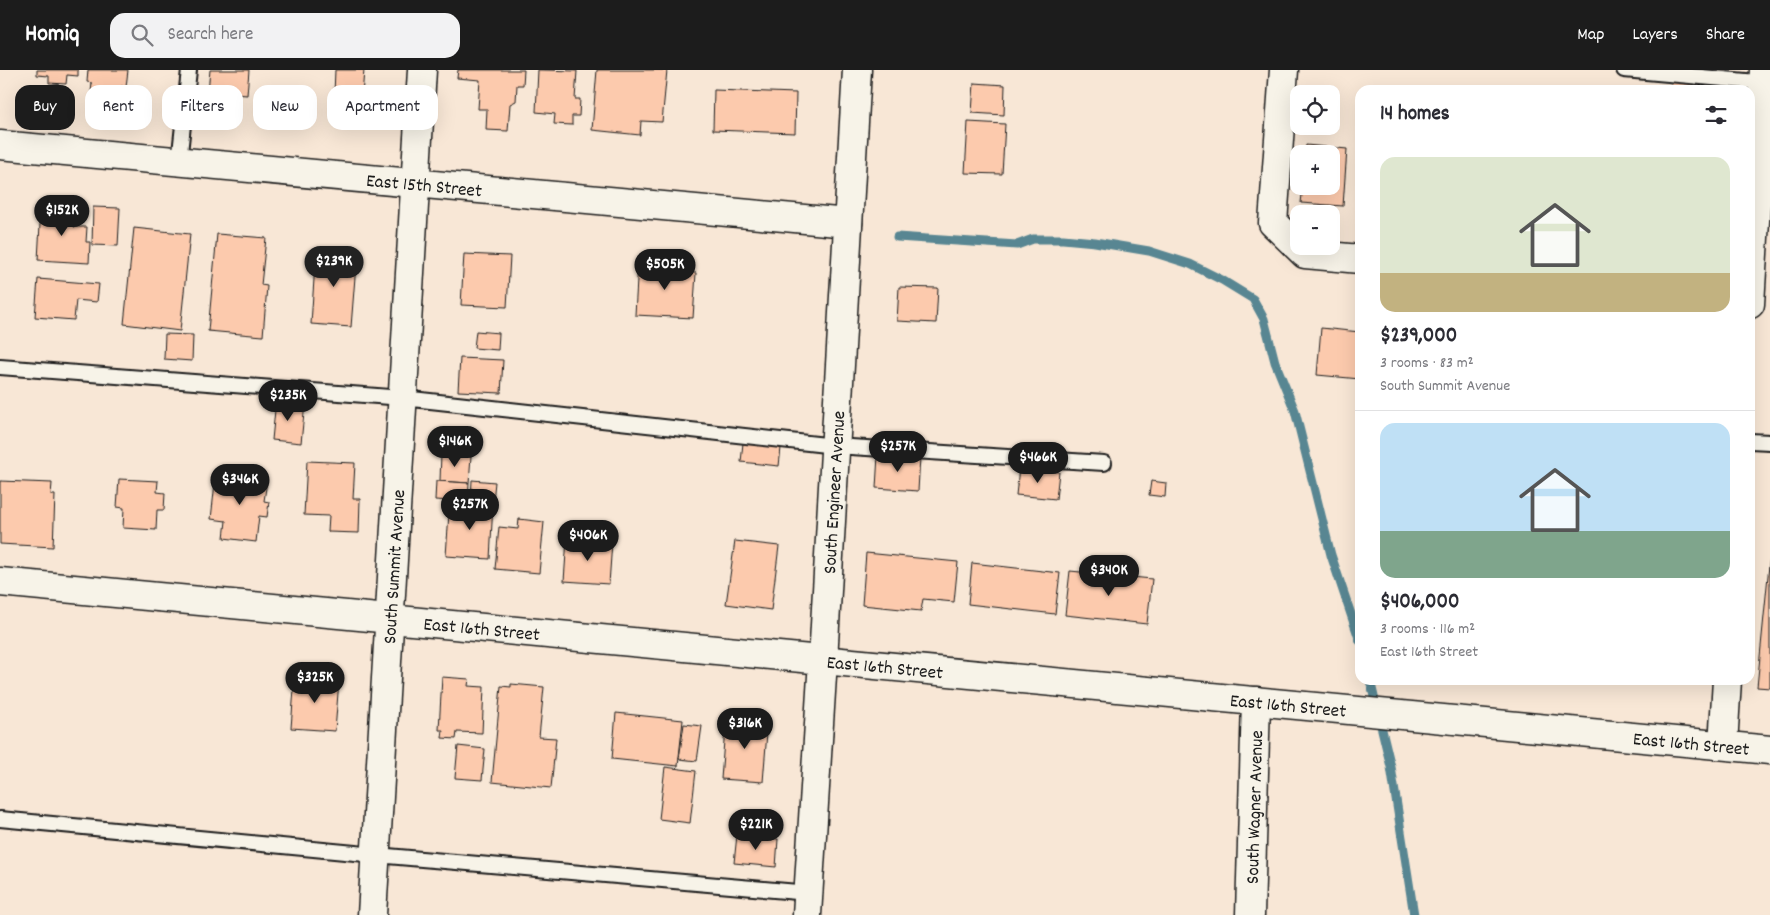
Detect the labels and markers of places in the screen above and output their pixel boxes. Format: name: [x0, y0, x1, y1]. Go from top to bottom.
pin: $152K: [27, 194, 97, 237]
pin: $239K: [299, 246, 369, 288]
pin: $505K: [630, 248, 700, 291]
pin: $235K: [253, 380, 323, 422]
pin: $146K: [420, 426, 490, 468]
pin: $257K: [863, 430, 933, 473]
pin: $466K: [1003, 442, 1073, 484]
pin: $346K: [205, 464, 275, 506]
pin: $257K: [435, 488, 505, 531]
pin: $406K: [553, 520, 623, 562]
pin: $340K: [1074, 554, 1144, 597]
pin: $325K: [280, 662, 350, 704]
pin: $316K: [710, 708, 780, 750]
pin: $221K: [721, 808, 791, 851]

